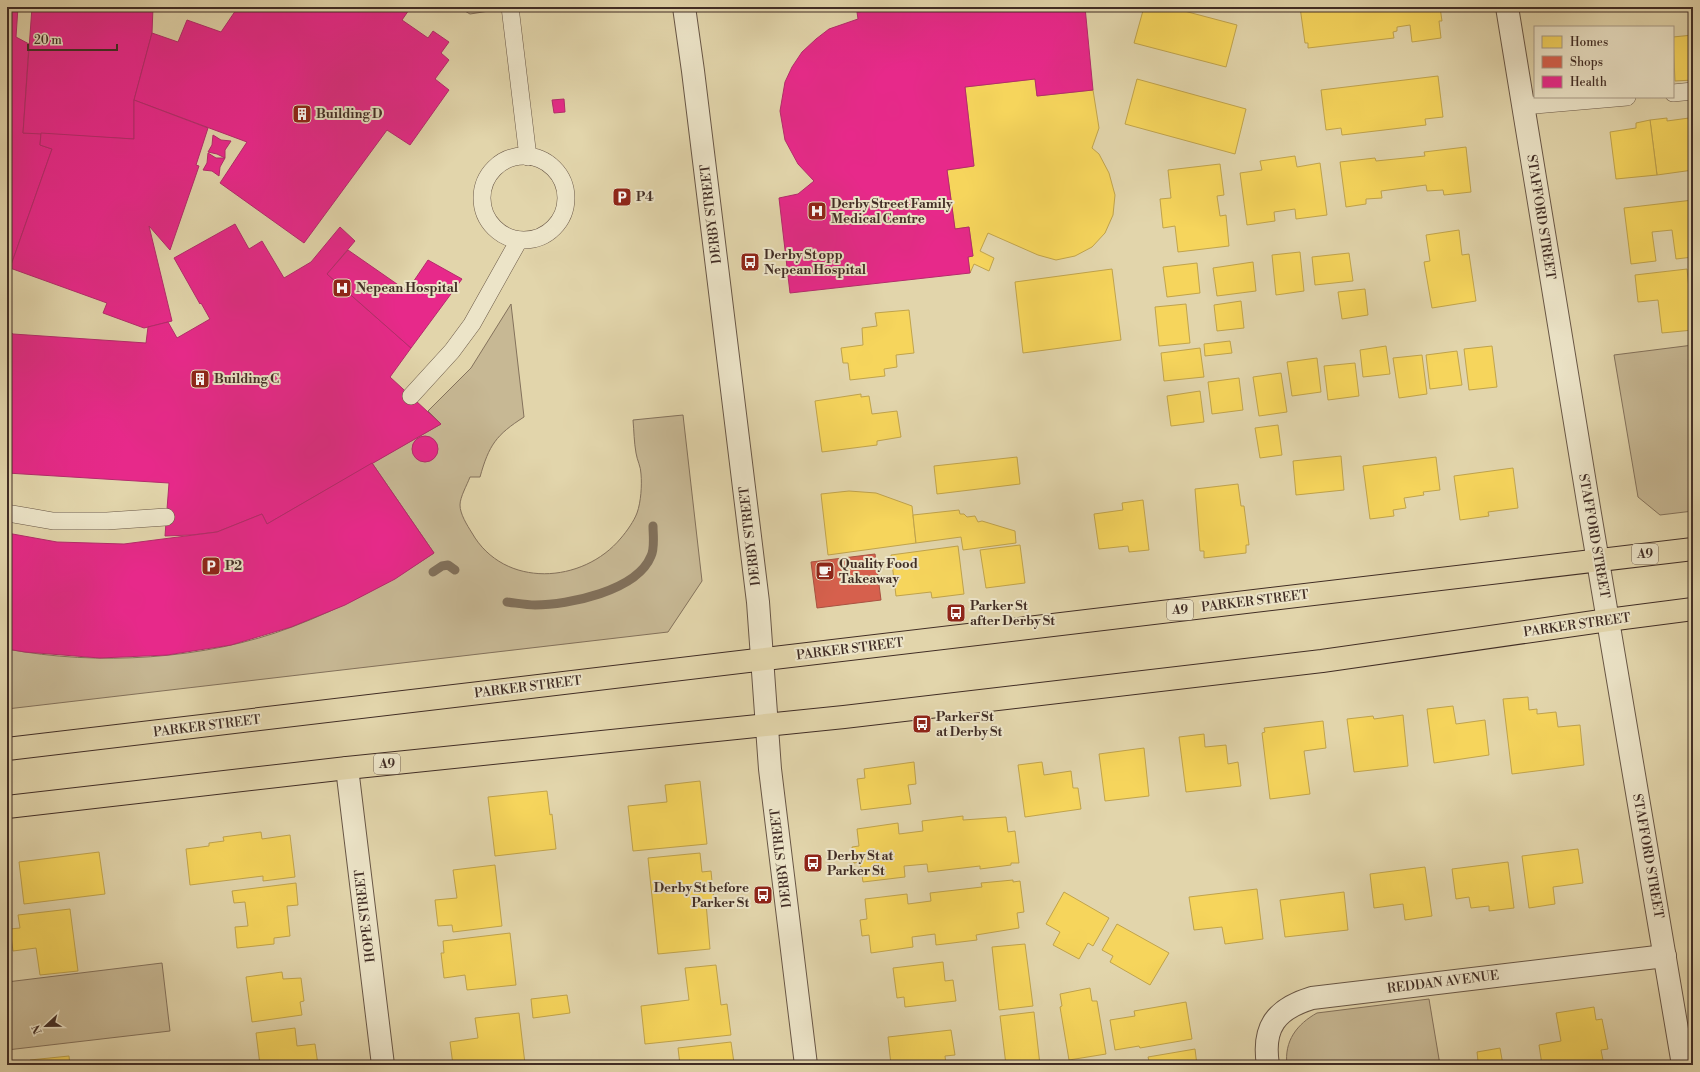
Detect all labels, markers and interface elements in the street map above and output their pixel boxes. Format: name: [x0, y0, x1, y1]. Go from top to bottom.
scale bar: [28, 26, 117, 52]
legend: [1534, 26, 1674, 98]
text: 20 m: [34, 33, 62, 48]
text: Homes: [1570, 35, 1608, 50]
text: Shops: [1570, 55, 1603, 70]
text: Health: [1570, 75, 1607, 90]
building icon: Building D: [291, 103, 313, 125]
place label: Building D: [316, 106, 382, 122]
street label: STAFFORD STREET: [1523, 153, 1559, 281]
street label: DERBY STREET: [697, 163, 725, 265]
parking icon: P4: [611, 186, 633, 208]
place label: P4: [636, 189, 654, 205]
place label: Derby Street Family Medical Centre: [831, 196, 953, 227]
hospital icon: Derby Street Family Medical Centre: [806, 200, 828, 222]
place label: Derby St opp Nepean Hospital: [764, 247, 867, 278]
bus stop icon: Derby St opp Nepean Hospital: [739, 251, 761, 273]
hospital icon: Nepean Hospital: [331, 277, 353, 299]
place label: Nepean Hospital: [356, 280, 459, 296]
building icon: Building C: [189, 368, 211, 390]
place label: Building C: [214, 371, 279, 387]
street label: STAFFORD STREET: [1575, 472, 1613, 600]
street label: DERBY STREET: [736, 485, 764, 587]
road number: A9: [1632, 544, 1658, 564]
parking icon: P2: [200, 555, 222, 577]
place label: Quality Food Takeaway: [839, 556, 918, 587]
place label: P2: [225, 558, 242, 574]
cafe icon: Quality Food Takeaway: [814, 560, 836, 582]
street label: PARKER STREET: [1200, 586, 1310, 616]
place label: Parker St after Derby St: [970, 598, 1055, 629]
road number: A9: [1167, 600, 1193, 620]
bus stop icon: Parker St after Derby St: [945, 602, 967, 624]
street label: PARKER STREET: [1522, 610, 1632, 640]
street label: PARKER STREET: [795, 634, 905, 664]
street label: PARKER STREET: [473, 672, 583, 702]
place label: Parker St at Derby St: [936, 709, 1003, 740]
street label: PARKER STREET: [152, 711, 262, 741]
bus stop icon: Parker St at Derby St: [911, 713, 933, 735]
road number: A9: [374, 754, 400, 774]
street label: STAFFORD STREET: [1629, 792, 1667, 920]
street label: DERBY STREET: [767, 807, 795, 909]
place label: Derby St at Parker St: [827, 848, 894, 879]
bus stop icon: Derby St at Parker St: [802, 852, 824, 874]
street label: HOPE STREET: [351, 869, 379, 963]
place label: Derby St before Parker St: [654, 880, 749, 911]
bus stop icon: Derby St before Parker St: [752, 884, 774, 906]
street label: REDDAN AVENUE: [1386, 967, 1500, 997]
north arrow: [26, 1006, 66, 1046]
text: N: [29, 1022, 46, 1036]

